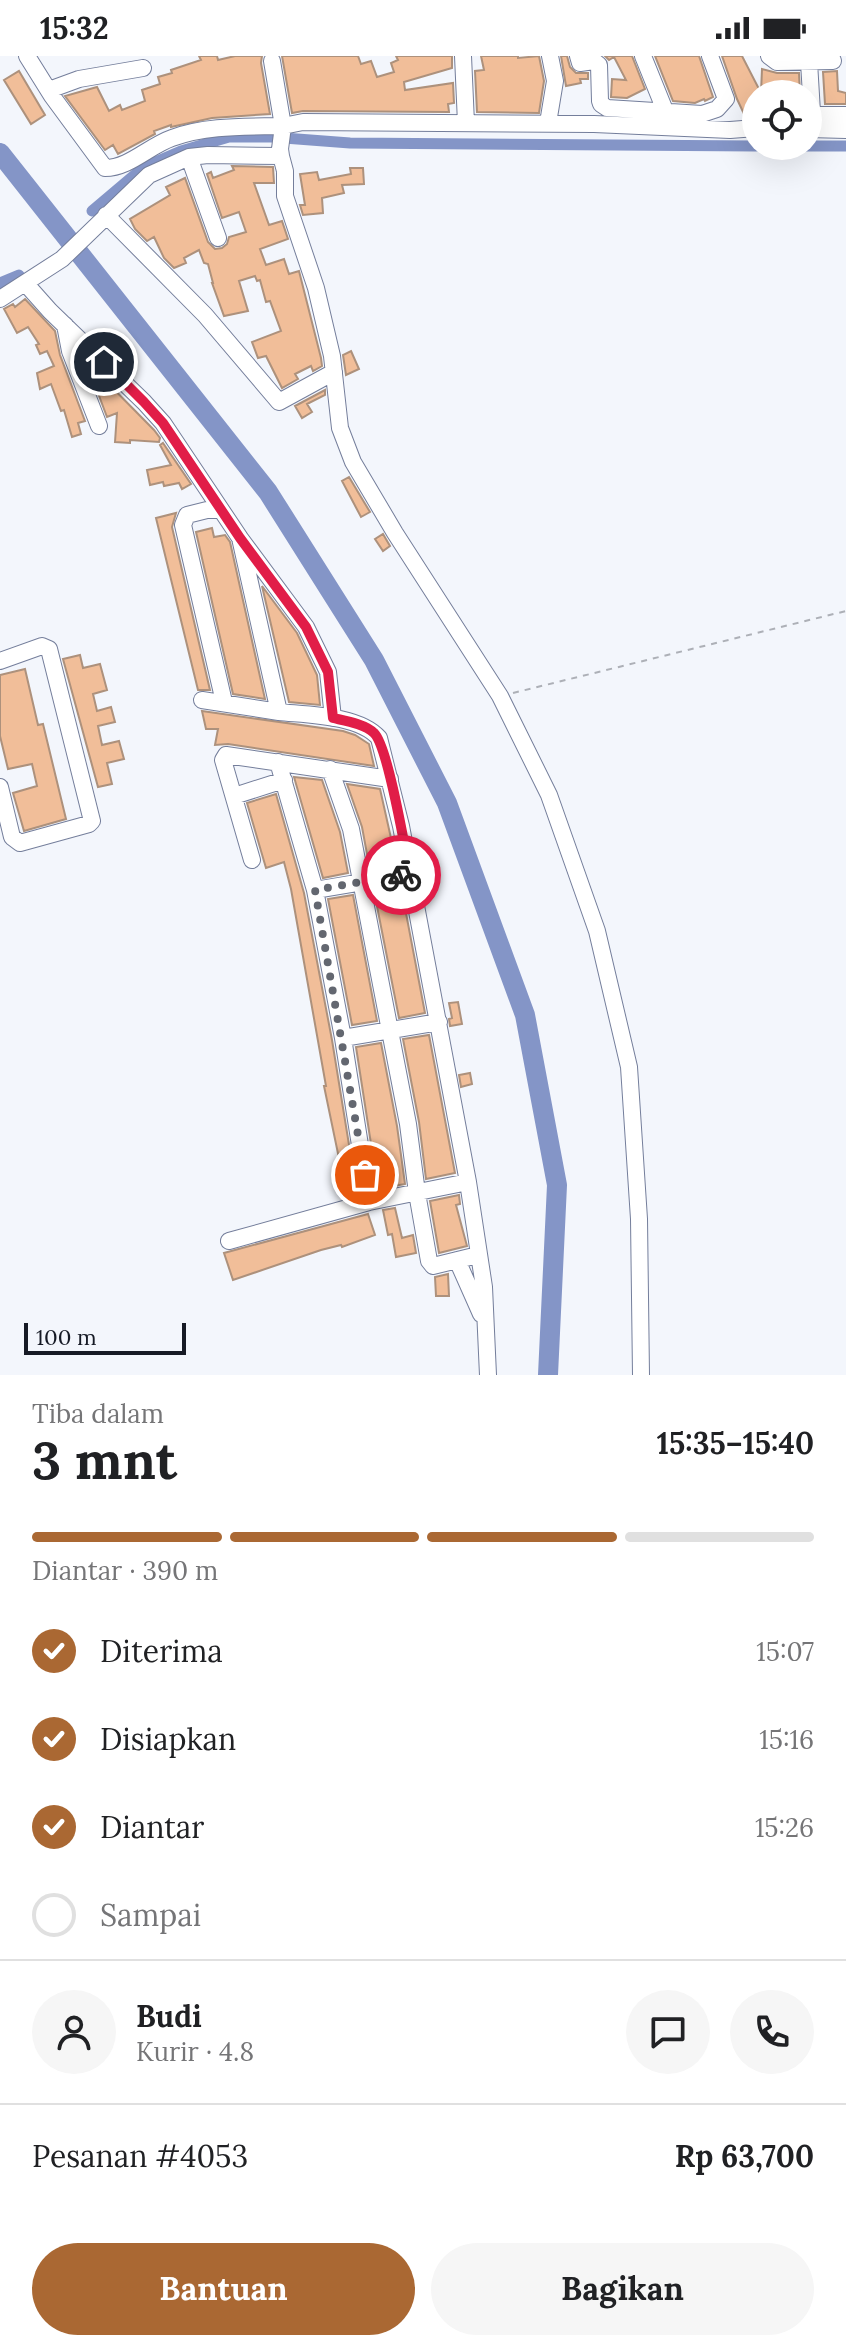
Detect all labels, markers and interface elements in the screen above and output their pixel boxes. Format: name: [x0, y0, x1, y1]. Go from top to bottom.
text: 15:32: [40, 9, 109, 47]
map controls: [742, 80, 822, 160]
button: locate: [742, 80, 822, 160]
pin: [70, 328, 138, 396]
icon: home: [82, 340, 126, 384]
courier: [361, 835, 441, 915]
icon: bike: [379, 853, 423, 897]
pin: [331, 1141, 399, 1209]
icon: bag: [343, 1153, 387, 1197]
scale bar: [24, 1319, 186, 1355]
text: 100 m: [36, 1323, 97, 1351]
text: Tiba dalam: [32, 1397, 164, 1430]
text: 15:35–15:40: [657, 1424, 814, 1462]
text: 3 mnt: [32, 1427, 177, 1493]
text: Diantar · 390 m: [32, 1554, 218, 1587]
icon: check: [32, 1629, 76, 1673]
text: Diterima: [100, 1632, 223, 1670]
text: 15:07: [756, 1635, 814, 1668]
icon: check: [32, 1717, 76, 1761]
text: Disiapkan: [100, 1720, 236, 1758]
text: 15:16: [759, 1723, 814, 1756]
icon: check: [32, 1805, 76, 1849]
text: Diantar: [100, 1808, 204, 1846]
text: 15:26: [755, 1811, 814, 1844]
text: Sampai: [100, 1896, 201, 1934]
button: person: [32, 1990, 116, 2074]
button: chat: [626, 1990, 710, 2074]
button: phone: [730, 1990, 814, 2074]
text: Budi: [136, 1997, 202, 2035]
text: Kurir · 4.8: [136, 2035, 254, 2068]
text: Pesanan #4053: [32, 2137, 248, 2175]
text: Rp 63,700: [675, 2137, 814, 2175]
button: Bantuan: [32, 2243, 415, 2335]
button: Bagikan: [431, 2243, 814, 2335]

